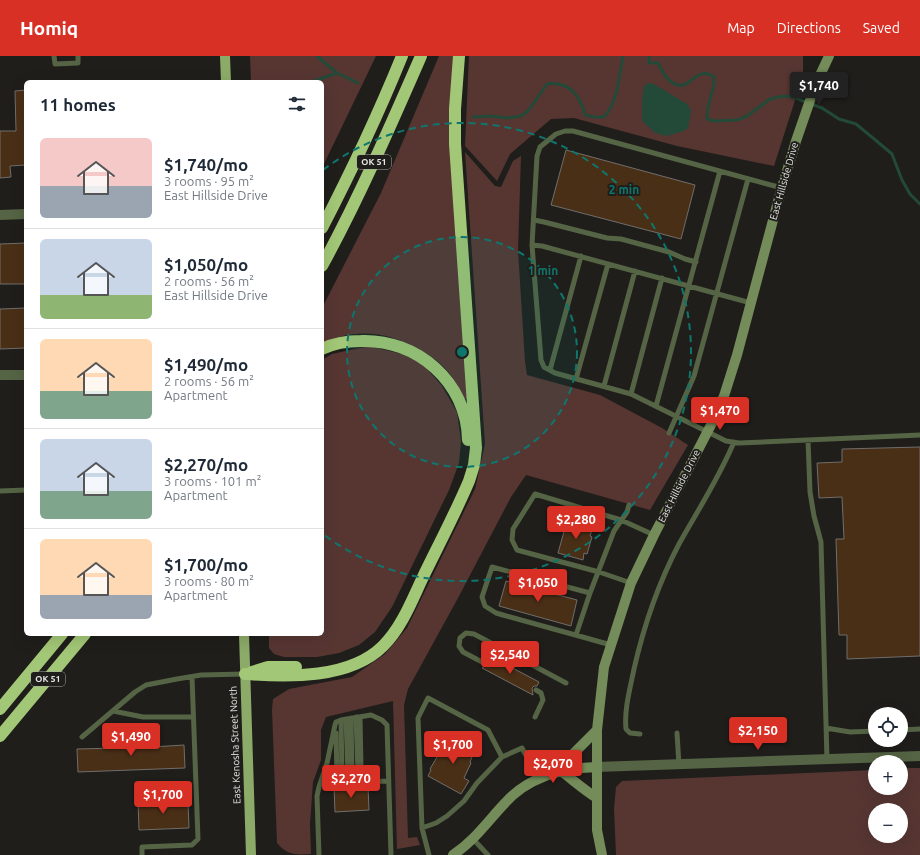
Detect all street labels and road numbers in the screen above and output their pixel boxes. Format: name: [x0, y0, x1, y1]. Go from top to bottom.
street label: East Hillside Drive: [768, 141, 800, 221]
road number: OK 51: [357, 155, 391, 169]
street label: East Hillside Drive: [656, 448, 702, 524]
road number: OK 51: [31, 672, 65, 686]
street label: East Kenosha Street North: [227, 686, 243, 804]

